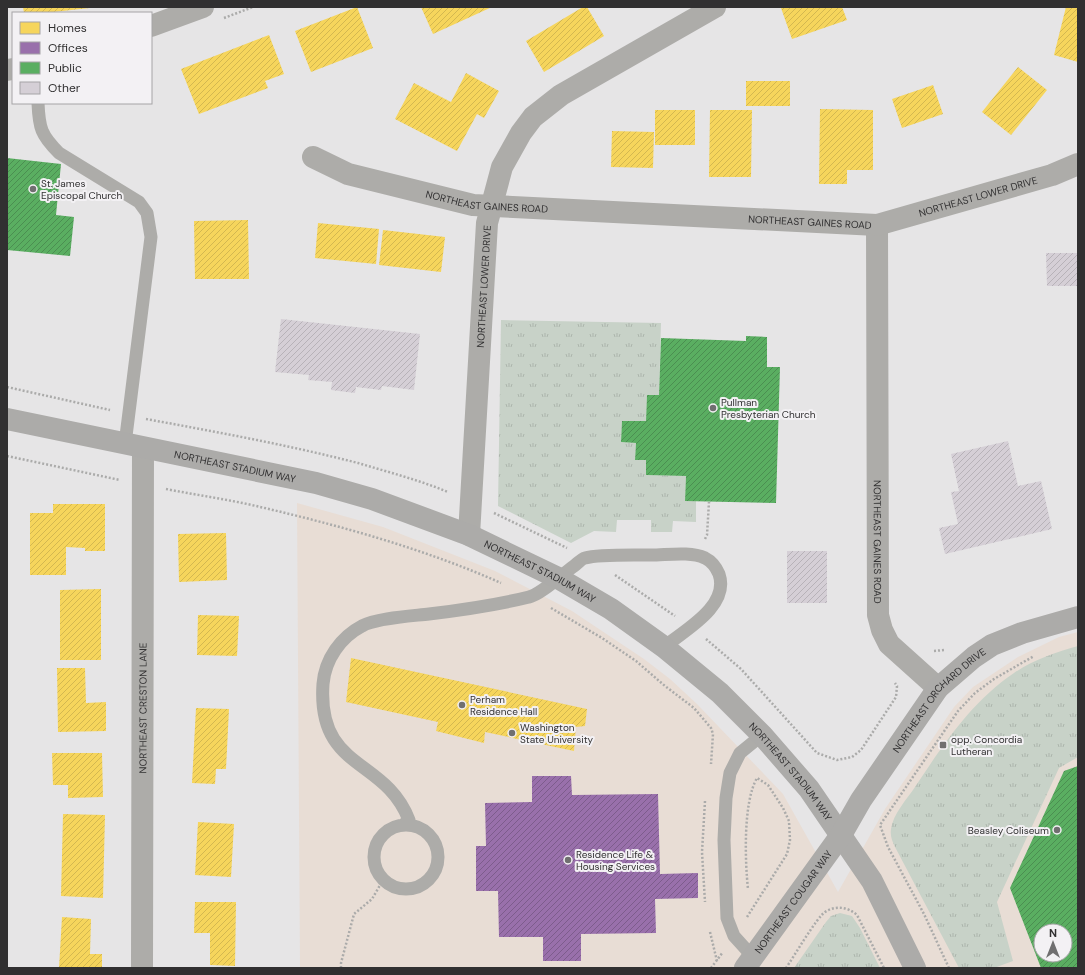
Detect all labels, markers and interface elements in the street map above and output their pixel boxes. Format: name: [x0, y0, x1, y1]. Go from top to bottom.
legend: [12, 12, 152, 104]
text: Homes: [48, 20, 87, 36]
text: Offices: [48, 40, 88, 56]
text: Public: [48, 60, 82, 76]
text: Other: [48, 80, 81, 96]
street label: NORTHEAST LOWER DRIVE: [917, 173, 1039, 220]
place label: St. James Episcopal Church: [41, 177, 122, 202]
marker: St. James Episcopal Church: [28, 184, 38, 194]
street label: NORTHEAST GAINES ROAD: [424, 187, 548, 216]
street label: NORTHEAST GAINES ROAD: [748, 213, 872, 232]
street label: NORTHEAST LOWER DRIVE: [474, 224, 494, 348]
place label: Pullman Presbyterian Church: [721, 396, 816, 421]
marker: Pullman Presbyterian Church: [708, 403, 718, 413]
street label: NORTHEAST STADIUM WAY: [173, 448, 297, 486]
street label: NORTHEAST GAINES ROAD: [871, 480, 884, 604]
street label: NORTHEAST STADIUM WAY: [482, 537, 598, 606]
street label: NORTHEAST CRESTON LANE: [136, 642, 150, 773]
street label: NORTHEAST ORCHARD DRIVE: [890, 645, 989, 755]
place label: Perham Residence Hall: [470, 693, 537, 718]
marker: Perham Residence Hall: [457, 700, 467, 710]
street label: NORTHEAST STADIUM WAY: [746, 720, 835, 823]
place label: Washington State University: [520, 721, 594, 746]
marker: Washington State University: [507, 728, 517, 738]
place label: opp. Concordia Lutheran: [951, 733, 1022, 758]
marker: opp. Concordia Lutheran: [938, 740, 948, 750]
place label: Beasley Coliseum: [968, 824, 1049, 837]
marker: Beasley Coliseum: [1052, 825, 1062, 835]
street label: NORTHEAST COUGAR WAY: [752, 847, 835, 956]
place label: Residence Life & Housing Services: [576, 848, 655, 873]
marker: Residence Life & Housing Services: [563, 855, 573, 865]
north arrow: [1033, 923, 1073, 963]
text: N: [1049, 926, 1057, 940]

